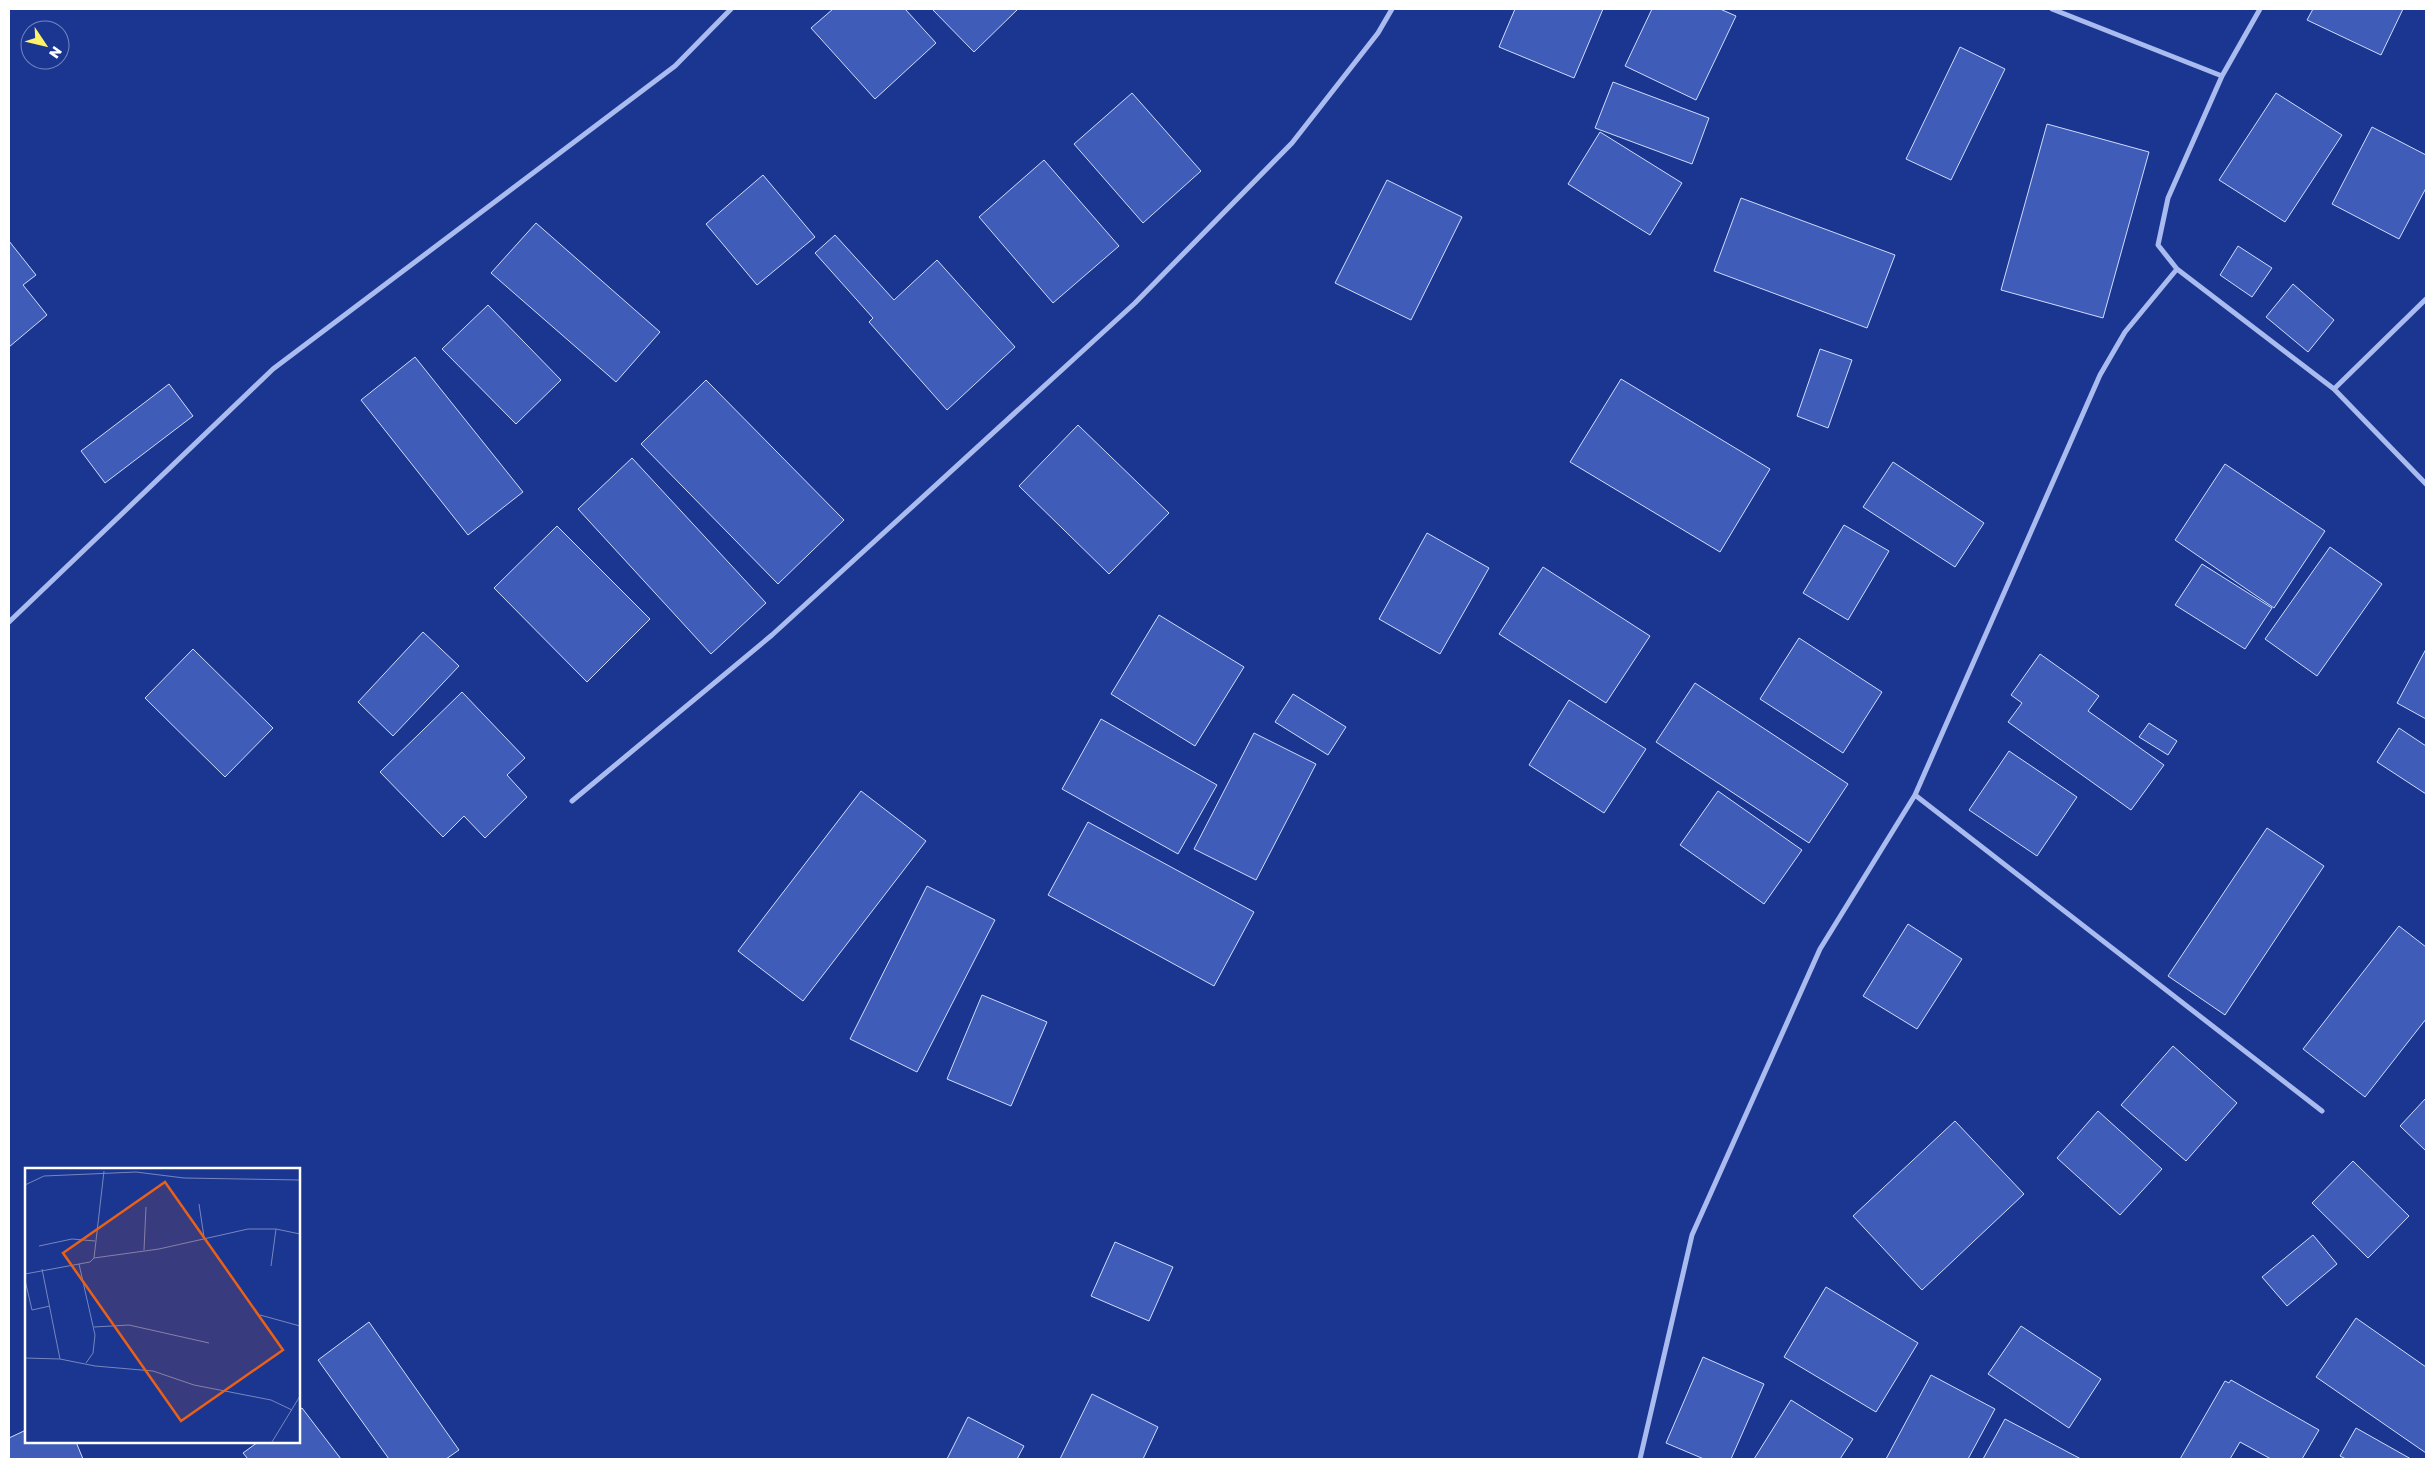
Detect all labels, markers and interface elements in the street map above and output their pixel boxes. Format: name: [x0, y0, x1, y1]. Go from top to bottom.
north arrow: [20, 20, 70, 70]
text: N: [46, 44, 66, 62]
inset map: [25, 1168, 300, 1443]

